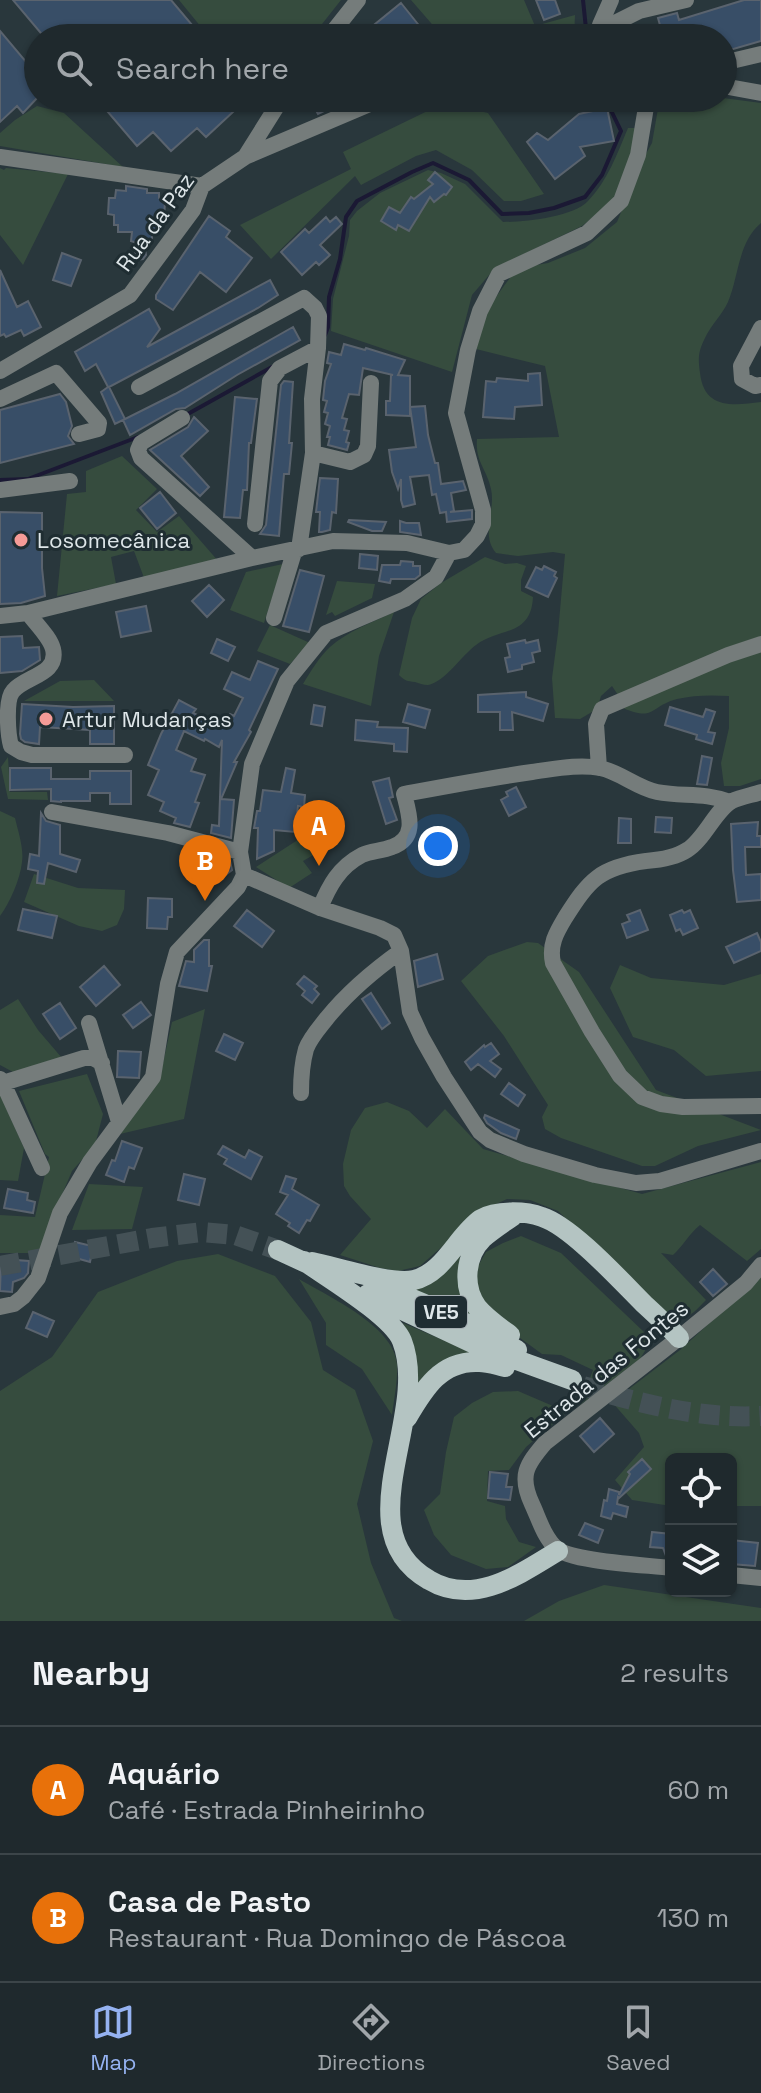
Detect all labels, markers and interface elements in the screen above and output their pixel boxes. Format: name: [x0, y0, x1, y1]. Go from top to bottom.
search box: [24, 24, 737, 112]
icon: search: [52, 46, 96, 90]
text: Search here: [116, 49, 289, 88]
street label: Rua da Paz: [110, 167, 200, 277]
place label: Losomecânica: [37, 526, 191, 554]
marker: Losomecânica: [12, 531, 30, 549]
place label: Artur Mudanças: [62, 705, 232, 733]
marker: Artur Mudanças: [37, 710, 55, 728]
pin: A: [293, 800, 345, 866]
your location: [418, 826, 458, 866]
pin: B: [179, 835, 231, 901]
street label: Estrada das Fontes: [518, 1294, 694, 1444]
road number: VE5: [415, 1296, 467, 1328]
map controls: [665, 1453, 737, 1597]
button: locate: [665, 1453, 737, 1525]
button: layers: [665, 1525, 737, 1597]
text: Nearby: [32, 1652, 150, 1695]
text: 2 results: [620, 1656, 729, 1690]
text: Aquário: [108, 1754, 220, 1793]
text: A: [50, 1773, 66, 1807]
text: 60 m: [667, 1773, 729, 1807]
text: Café · Estrada Pinheirinho: [108, 1793, 425, 1827]
text: Casa de Pasto: [108, 1882, 311, 1921]
text: B: [49, 1901, 67, 1935]
text: 130 m: [657, 1901, 729, 1935]
text: Restaurant · Rua Domingo de Páscoa: [108, 1921, 566, 1955]
tab: Map: [91, 2000, 136, 2076]
tab: Directions: [317, 2000, 425, 2076]
tab: Saved: [606, 2000, 670, 2076]

